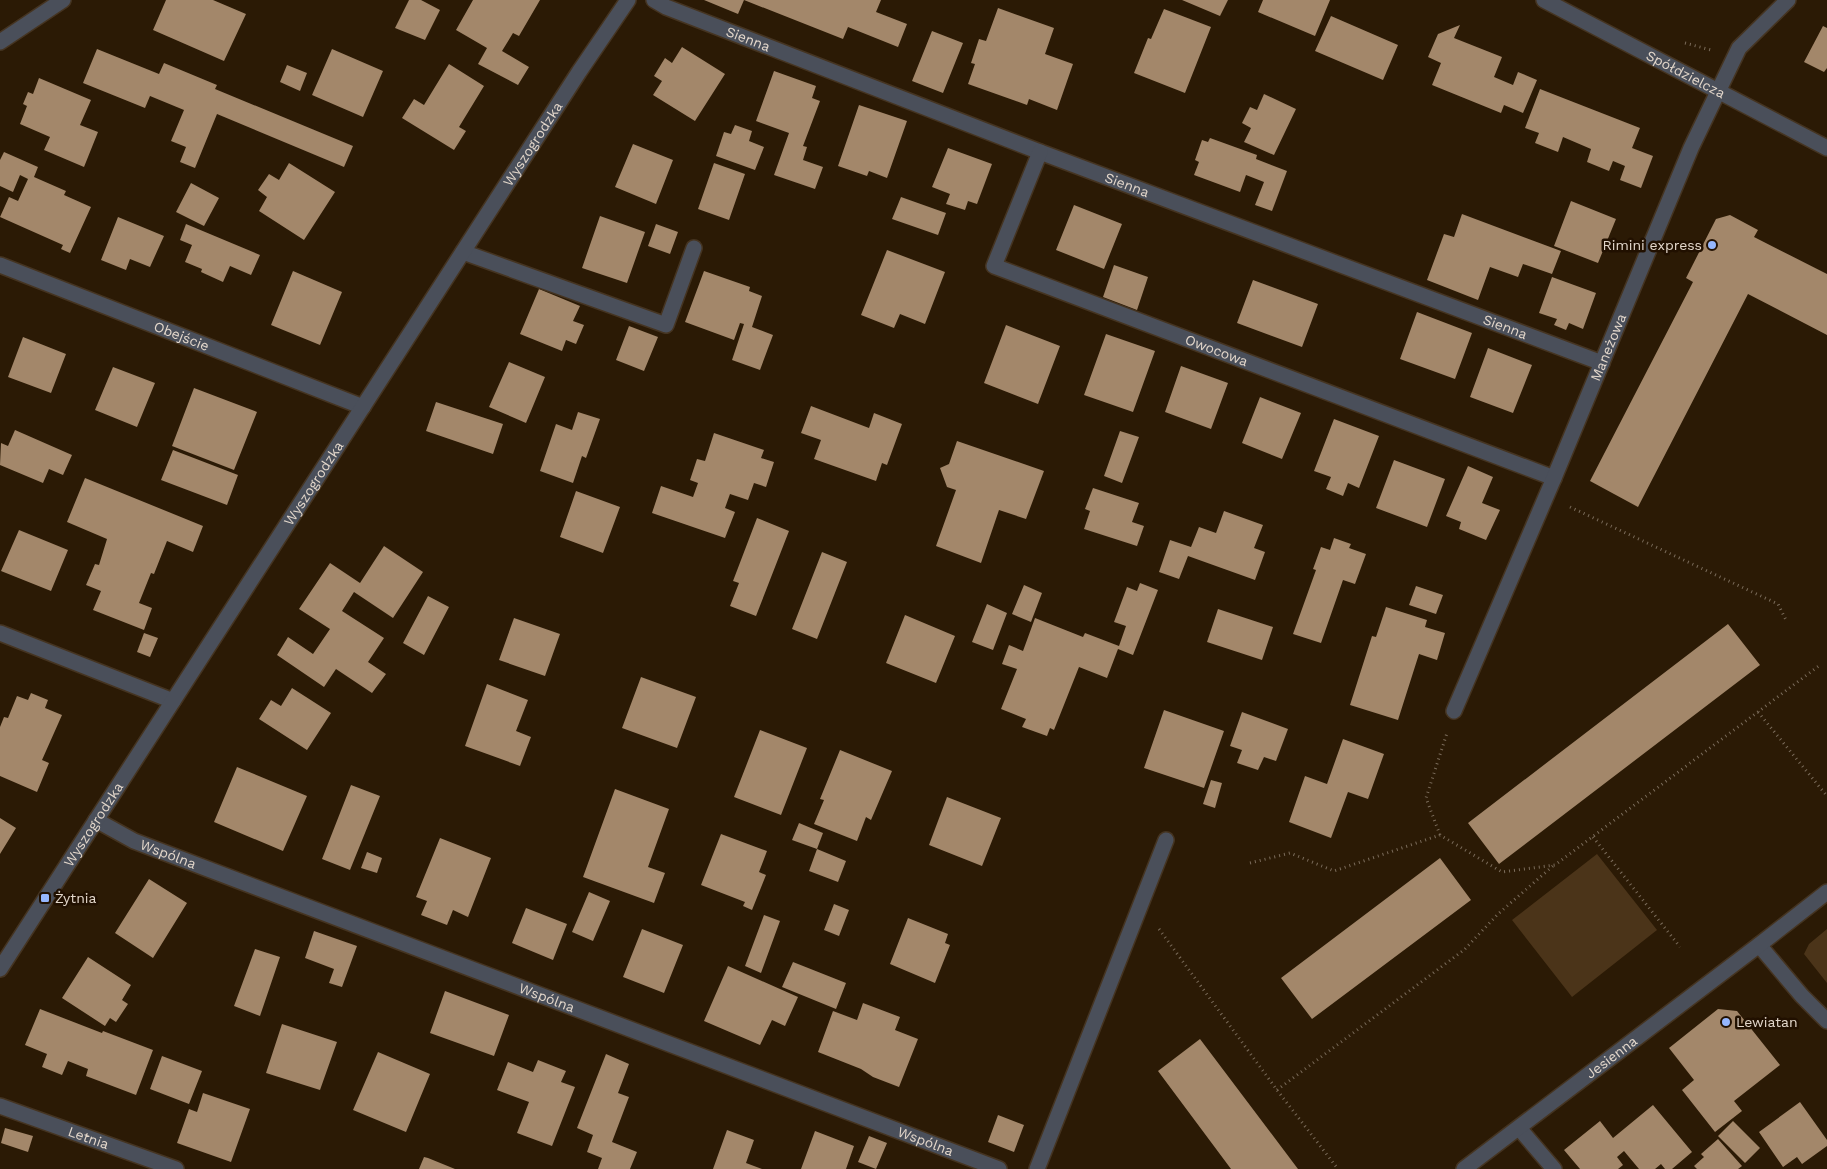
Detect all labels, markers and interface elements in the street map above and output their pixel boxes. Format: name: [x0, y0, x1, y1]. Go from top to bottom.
street label: Sienna: [724, 23, 773, 55]
street label: Spółdzielcza: [1644, 47, 1728, 101]
street label: Wyszogrodzka: [500, 99, 566, 189]
street label: Sienna: [1103, 169, 1151, 200]
place label: Rimini express: [1602, 237, 1702, 253]
marker: Rimini express: [1706, 239, 1718, 251]
street label: Sienna: [1481, 311, 1530, 342]
street label: Maneżowa: [1587, 311, 1629, 384]
street label: Obejście: [152, 318, 212, 354]
street label: Owocowa: [1183, 331, 1250, 369]
street label: Wyszogrodzka: [280, 438, 347, 528]
street label: Wyszogrodzka: [60, 779, 126, 870]
street label: Wspólna: [138, 836, 198, 872]
place label: Żytnia: [55, 890, 97, 906]
marker: Żytnia: [39, 892, 51, 904]
street label: Wspólna: [517, 980, 577, 1015]
place label: Lewiatan: [1736, 1014, 1798, 1030]
marker: Lewiatan: [1720, 1016, 1732, 1028]
street label: Jesienna: [1582, 1032, 1640, 1082]
street label: Letnia: [66, 1123, 111, 1152]
street label: Wspólna: [895, 1123, 956, 1159]

